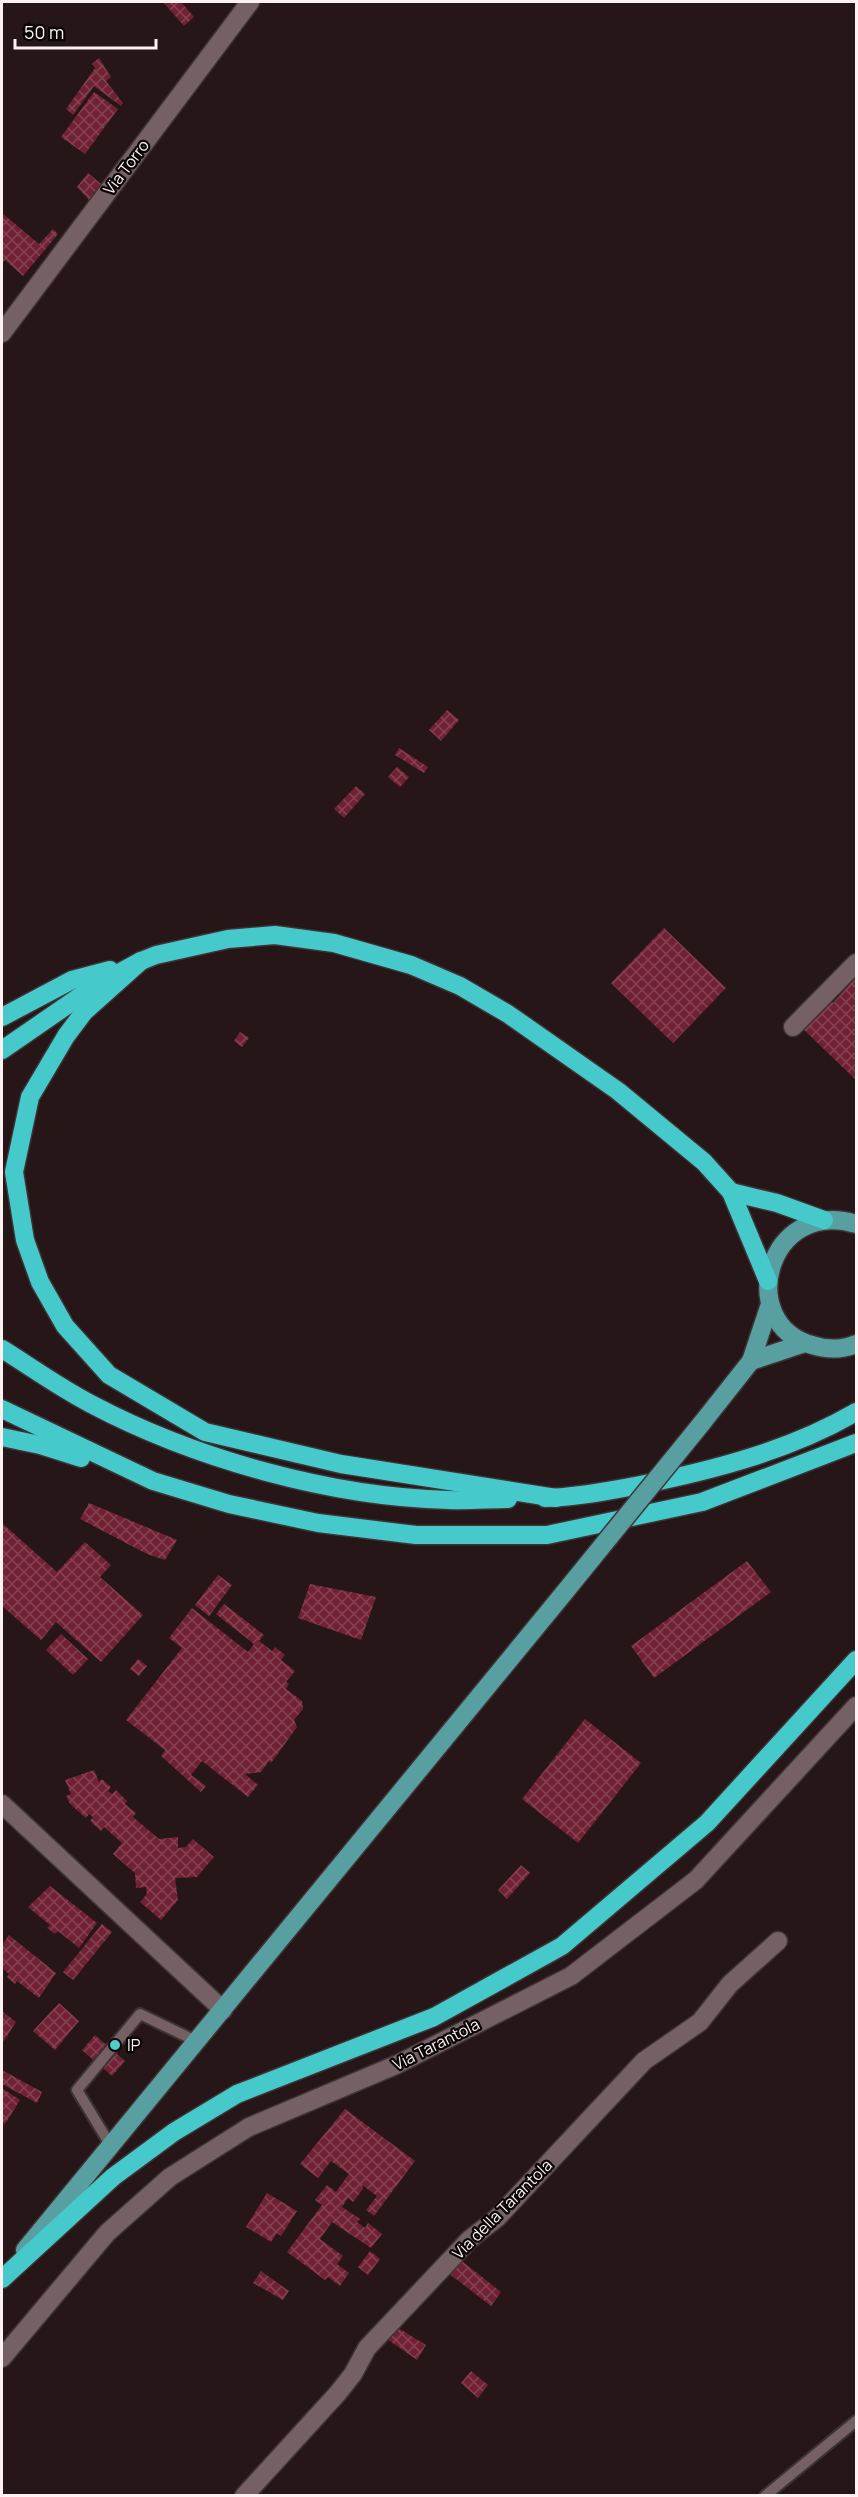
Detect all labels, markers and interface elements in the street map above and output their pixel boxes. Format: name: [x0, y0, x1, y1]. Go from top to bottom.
scale bar: [15, 12, 156, 50]
text: 50 m: [24, 20, 64, 44]
street label: Via Torro: [98, 135, 154, 199]
street label: Via Tarantola: [389, 2013, 483, 2075]
place label: IP: [127, 2034, 141, 2056]
marker: IP: [108, 2038, 122, 2052]
street label: Via della Tarantola: [447, 2154, 557, 2264]

